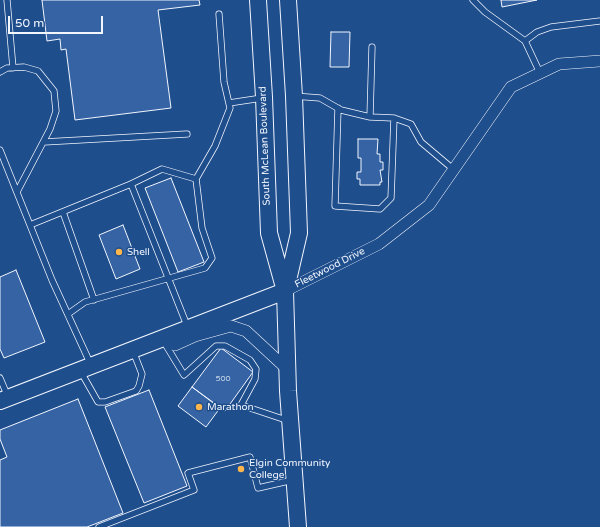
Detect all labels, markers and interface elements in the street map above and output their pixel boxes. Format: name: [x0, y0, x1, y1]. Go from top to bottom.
scale bar: [10, 8, 105, 34]
text: 50 m: [15, 16, 44, 30]
street label: South McLean Boulevard: [257, 86, 273, 206]
street label: Fleetwood Drive: [293, 245, 367, 291]
place label: Shell: [127, 246, 150, 258]
marker: Shell: [114, 247, 124, 257]
house number: 500: [215, 374, 231, 384]
place label: Marathon: [207, 401, 254, 413]
marker: Marathon: [194, 402, 204, 412]
place label: Elgin Community College: [249, 457, 330, 480]
marker: Elgin Community College: [236, 464, 246, 474]

